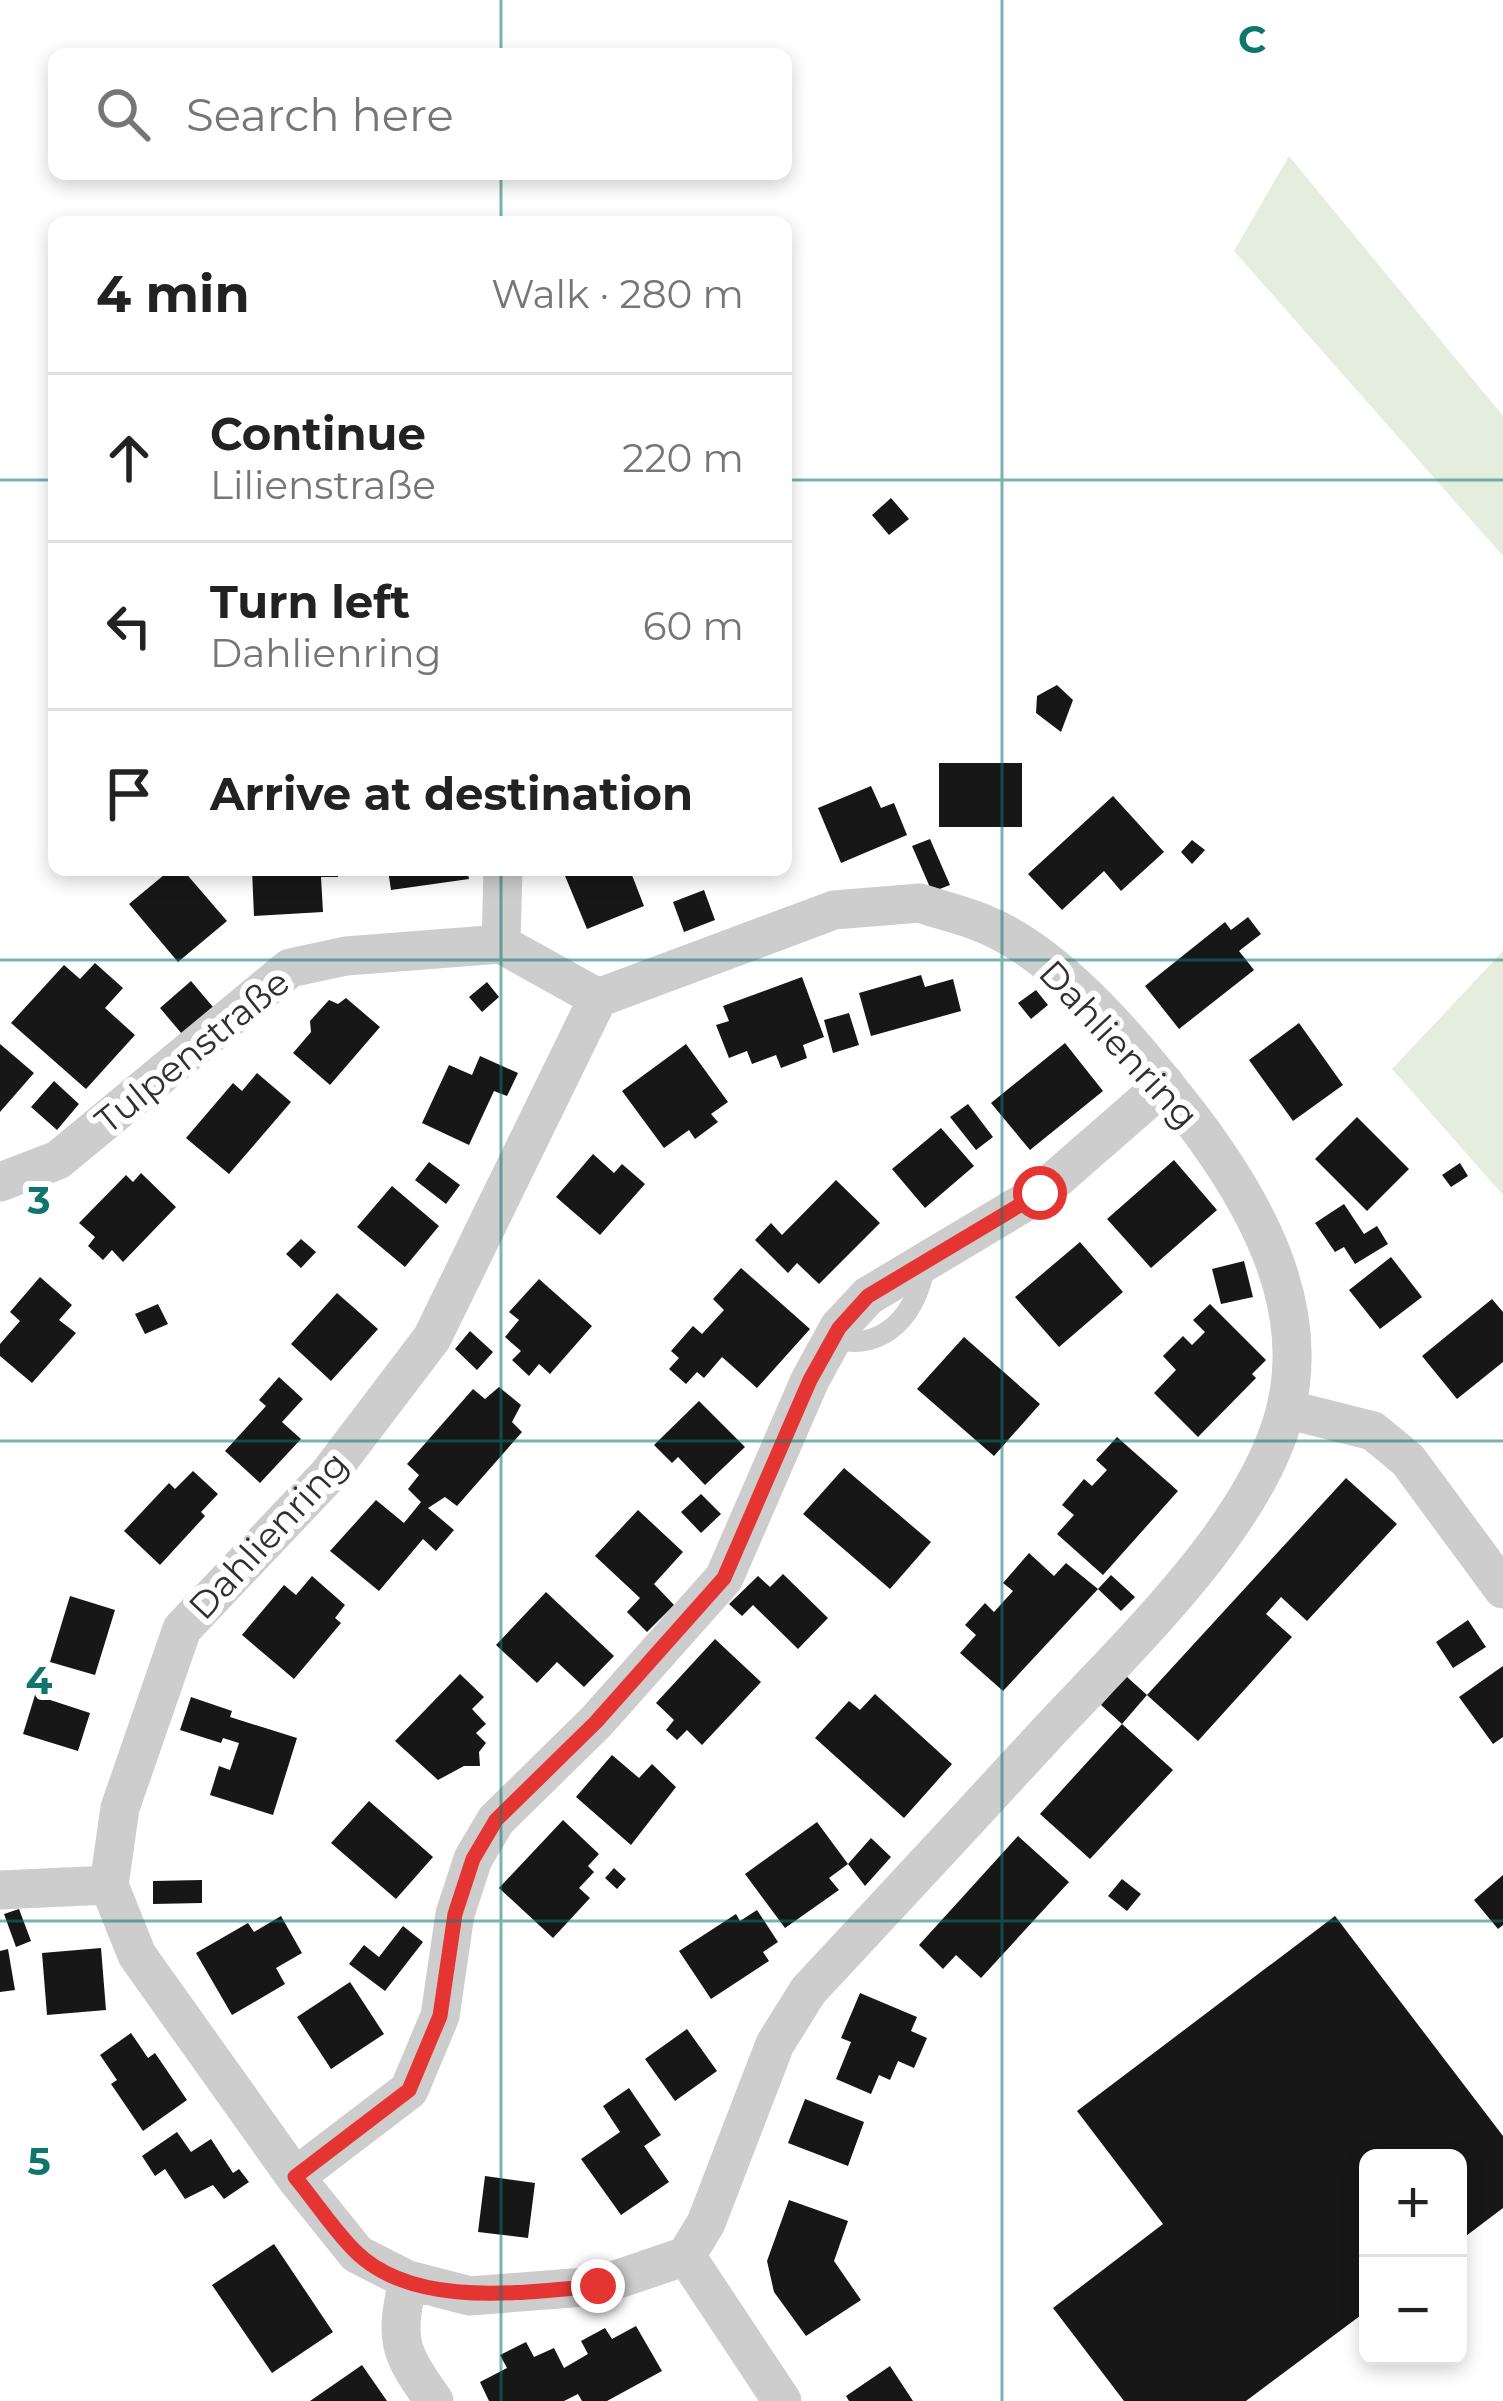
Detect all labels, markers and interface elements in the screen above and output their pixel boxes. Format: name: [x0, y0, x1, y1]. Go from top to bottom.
text: C: [1238, 15, 1266, 63]
search box: [48, 48, 792, 180]
icon: search: [90, 81, 156, 147]
text: Search here: [186, 87, 454, 142]
text: 4 min: [96, 263, 250, 325]
text: Walk · 280 m: [491, 270, 744, 318]
text: Continue: [210, 406, 426, 461]
icon: ahead: [96, 425, 162, 491]
text: 220 m: [622, 434, 744, 482]
text: Lilienstraße: [210, 461, 436, 509]
text: Turn left: [210, 574, 410, 629]
icon: left: [96, 593, 162, 659]
text: 60 m: [643, 602, 744, 650]
text: Dahlienring: [210, 629, 441, 677]
icon: arrive: [96, 761, 162, 827]
text: Arrive at destination: [210, 766, 693, 821]
street label: Dahlienring: [1030, 951, 1208, 1137]
street label: Tulpenstraße: [86, 959, 298, 1143]
route start: [1013, 1166, 1067, 1220]
text: 3: [26, 1176, 51, 1224]
street label: Dahlienring: [179, 1442, 357, 1628]
text: 4: [26, 1656, 53, 1704]
text: 5: [27, 2137, 51, 2185]
map controls: [1359, 2149, 1467, 2365]
button: +: [1359, 2149, 1467, 2257]
button: −: [1359, 2257, 1467, 2365]
route end: [571, 2259, 625, 2313]

